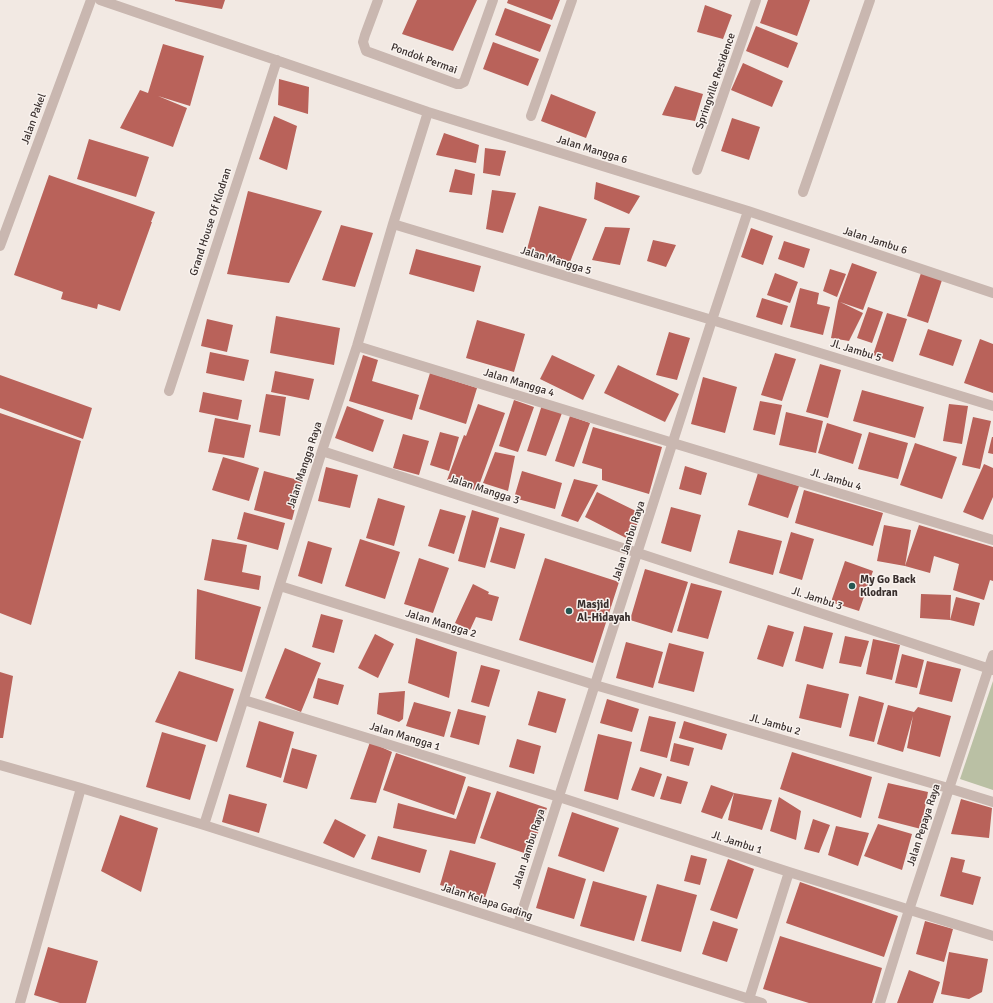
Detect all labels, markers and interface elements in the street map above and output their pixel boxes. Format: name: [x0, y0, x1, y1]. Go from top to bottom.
street label: Springville Residence: [693, 31, 739, 131]
street label: Pondok Permai: [389, 41, 459, 77]
street label: Jalan Pakel: [19, 92, 49, 146]
street label: Jalan Mangga 6: [555, 133, 629, 167]
street label: Grand House Of Klodran: [187, 166, 235, 278]
street label: Jalan Jambu 6: [841, 224, 909, 258]
street label: Jalan Mangga 5: [519, 244, 593, 278]
street label: Jl. Jambu 5: [829, 337, 883, 365]
street label: Jalan Mangga 4: [482, 366, 556, 400]
street label: Jalan Mangga Raya: [285, 420, 325, 510]
street label: Jl. Jambu 4: [809, 466, 863, 494]
street label: Jalan Mangga 3: [447, 472, 521, 508]
street label: Jalan Jambu Raya: [610, 499, 648, 583]
place label: My Go Back Klodran: [860, 573, 916, 599]
marker: My Go Back Klodran: [847, 581, 857, 591]
street label: Jl. Jambu 3: [790, 585, 844, 613]
place label: Masjid Al-Hidayah: [577, 598, 631, 624]
marker: Masjid Al-Hidayah: [564, 606, 574, 616]
street label: Jalan Mangga 2: [404, 607, 478, 641]
street label: Jl. Jambu 2: [748, 711, 802, 739]
street label: Jalan Mangga 1: [368, 720, 442, 754]
street label: Jalan Pepaya Raya: [904, 782, 944, 868]
street label: Jalan Jambu Raya: [510, 807, 548, 891]
street label: Jl. Jambu 1: [710, 829, 764, 857]
street label: Jalan Kelapa Gading: [440, 881, 534, 923]

